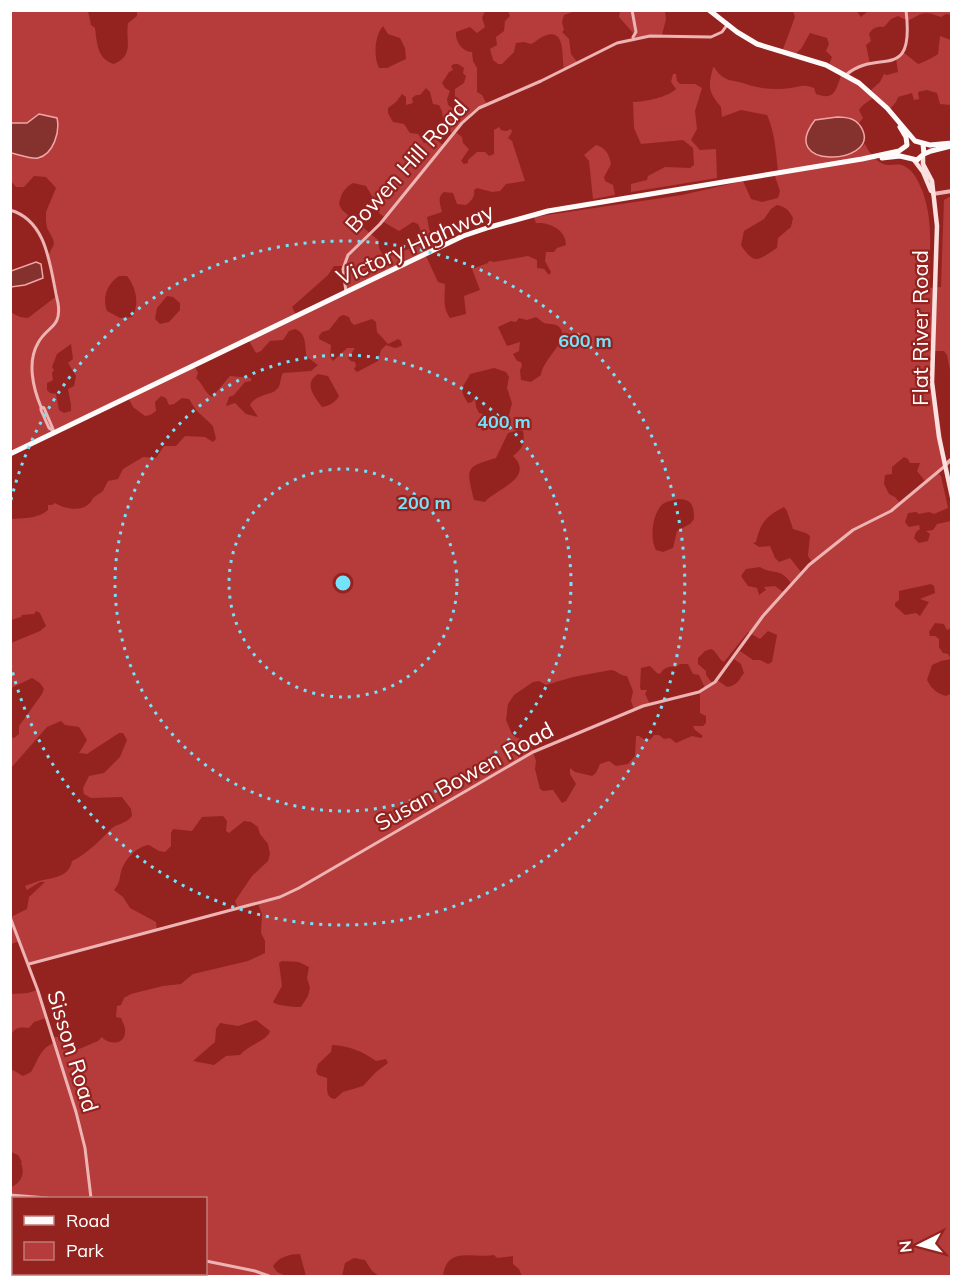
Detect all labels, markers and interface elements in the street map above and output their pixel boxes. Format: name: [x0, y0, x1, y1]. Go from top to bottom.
street label: Bowen Hill Road: [339, 94, 473, 238]
street label: Victory Highway: [332, 197, 498, 291]
street label: Flat River Road: [906, 250, 934, 406]
text: 600 m: [558, 329, 612, 352]
text: 400 m: [477, 410, 531, 433]
text: 200 m: [397, 491, 451, 514]
centre of rings: [333, 573, 353, 593]
street label: Susan Bowen Road: [370, 715, 558, 837]
street label: Sisson Road: [41, 987, 105, 1115]
legend: [12, 1197, 207, 1275]
text: Road: [66, 1209, 110, 1232]
north arrow: [890, 1215, 950, 1275]
text: Park: [66, 1239, 105, 1262]
text: N: [895, 1240, 916, 1254]

